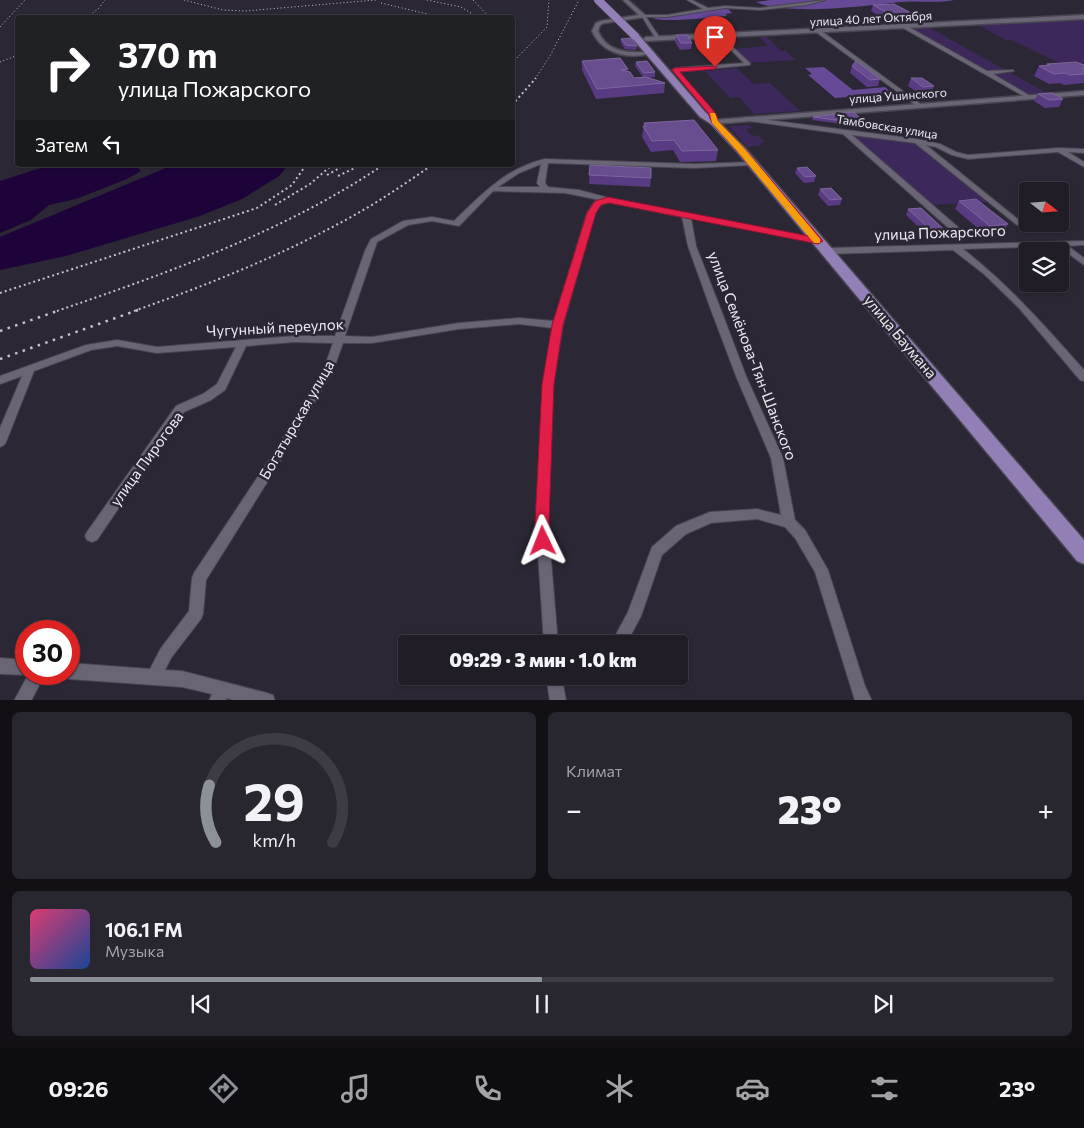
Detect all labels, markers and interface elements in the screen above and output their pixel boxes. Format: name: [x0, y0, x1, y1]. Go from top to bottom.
street label: улица 40 лет Октября: [809, 8, 932, 28]
pin: [694, 16, 736, 67]
icon: arrive: [701, 23, 729, 51]
text: 370 m: [118, 32, 218, 75]
icon: right: [35, 35, 100, 100]
text: улица Пожарского: [118, 75, 311, 102]
street label: улица Ушинского: [849, 85, 947, 105]
street label: Тамбовская улица: [836, 111, 939, 141]
icon: left: [98, 130, 126, 158]
text: Затем: [35, 133, 88, 156]
north arrow: [1019, 182, 1069, 232]
map controls: [1019, 182, 1069, 292]
street label: улица Пожарского: [874, 221, 1006, 243]
button: layers: [1019, 242, 1069, 292]
street label: улица Семёнова-Тян-Шанского: [705, 249, 801, 463]
street label: улица Баумана: [861, 291, 941, 382]
street label: Чугунный переулок: [206, 314, 344, 340]
street label: Богатырская улица: [255, 357, 338, 482]
street label: улица Пирогова: [106, 408, 187, 509]
position arrow: [516, 514, 568, 566]
speed limit sign: 30: [15, 620, 80, 685]
text: 09:29 · 3 мин · 1.0 km: [449, 648, 637, 671]
text: Климат: [566, 761, 622, 780]
text: 29: [243, 768, 305, 832]
text: 23°: [778, 785, 842, 832]
text: −: [566, 792, 582, 826]
text: +: [1038, 792, 1054, 826]
text: km/h: [252, 829, 296, 851]
text: 106.1 FM: [105, 918, 183, 941]
text: Музыка: [105, 941, 164, 960]
icon: previous: [187, 990, 215, 1018]
icon: pause: [528, 990, 556, 1018]
icon: next: [869, 990, 897, 1018]
icon: directions: [206, 1071, 241, 1106]
icon: music: [338, 1071, 373, 1106]
icon: phone: [470, 1071, 505, 1106]
icon: climate: [602, 1071, 637, 1106]
icon: car: [735, 1071, 770, 1106]
icon: filters: [867, 1071, 902, 1106]
text: 09:26: [49, 1075, 109, 1102]
text: 23°: [999, 1075, 1035, 1102]

